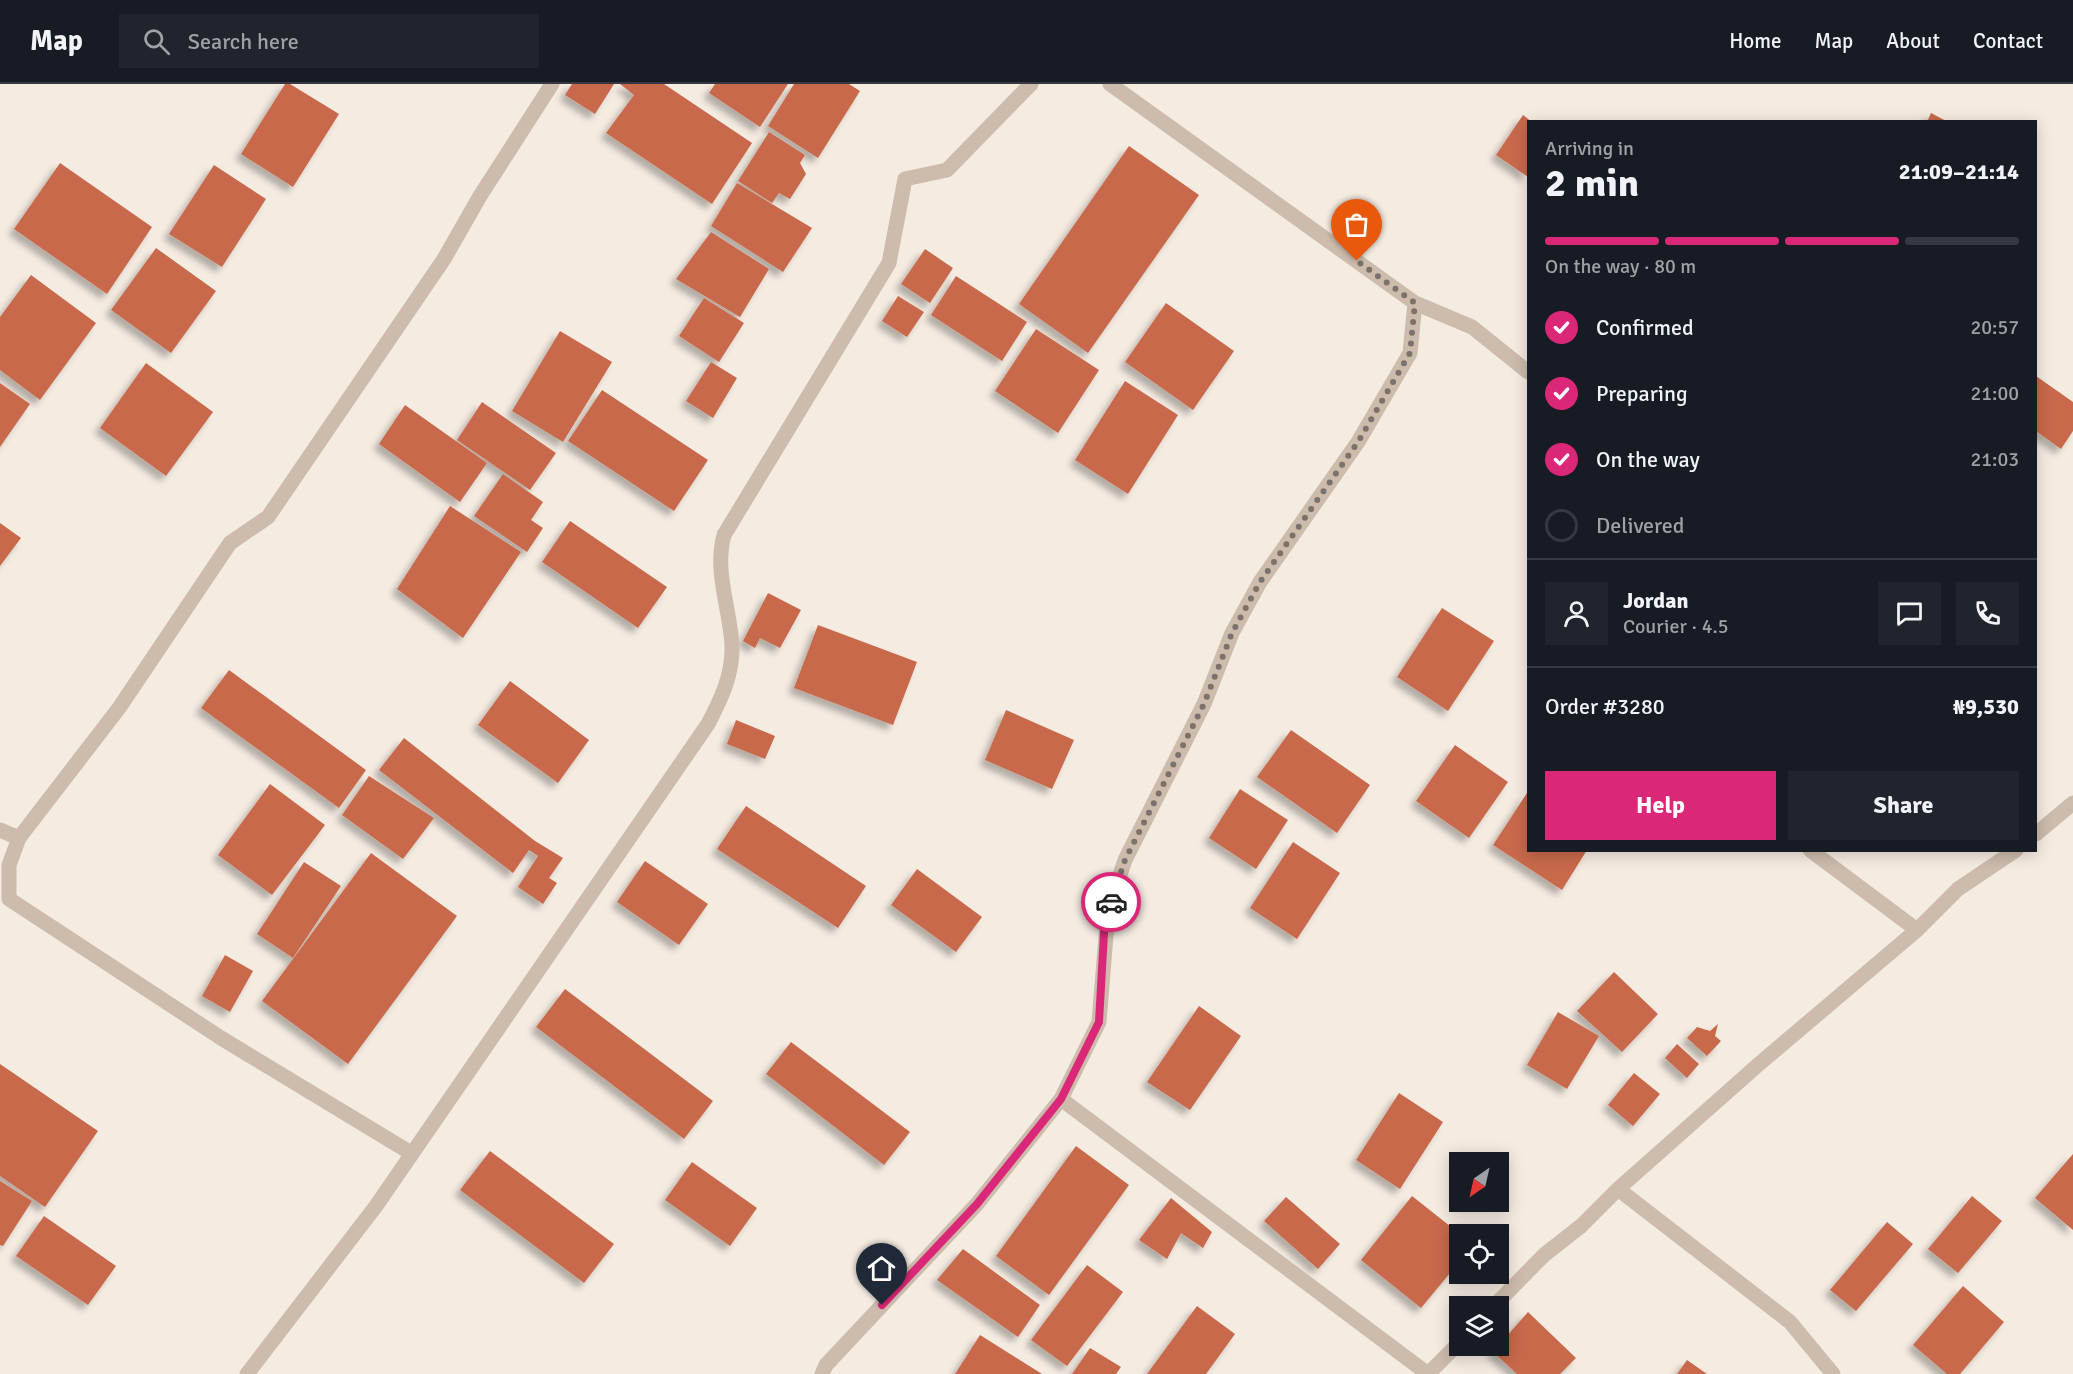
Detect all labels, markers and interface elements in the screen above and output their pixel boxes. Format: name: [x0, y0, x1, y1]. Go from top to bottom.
search box: [119, 14, 539, 68]
text: Map: [30, 24, 83, 58]
icon: search: [140, 25, 173, 58]
text: Search here: [188, 28, 299, 55]
text: Home: [1729, 28, 1782, 54]
text: Map: [1815, 28, 1853, 54]
text: About: [1886, 28, 1940, 54]
text: Contact: [1973, 28, 2043, 54]
text: Arriving in: [1545, 136, 1634, 161]
text: 21:09–21:14: [1899, 158, 2019, 185]
text: 2 min: [1545, 159, 1639, 207]
pin: [1331, 199, 1382, 261]
icon: bag: [1340, 208, 1373, 241]
text: On the way · 80 m: [1545, 254, 1696, 279]
icon: check: [1545, 311, 1578, 344]
text: Confirmed: [1596, 314, 1694, 341]
text: 20:57: [1970, 315, 2019, 340]
icon: check: [1545, 377, 1578, 410]
text: Preparing: [1596, 380, 1688, 407]
text: 21:00: [1970, 381, 2019, 406]
icon: check: [1545, 443, 1578, 476]
text: On the way: [1596, 446, 1700, 473]
text: 21:03: [1970, 447, 2019, 472]
text: Delivered: [1596, 512, 1684, 539]
button: person: [1545, 582, 1608, 645]
button: chat: [1878, 582, 1941, 645]
button: phone: [1956, 582, 2019, 645]
text: Jordan: [1623, 587, 1689, 614]
text: Courier · 4.5: [1623, 614, 1729, 639]
text: Order #3280: [1545, 693, 1665, 720]
text: ₦9,530: [1953, 693, 2019, 720]
button: Help: [1545, 771, 1776, 840]
button: Share: [1788, 771, 2019, 840]
courier: [1081, 872, 1141, 932]
icon: car: [1095, 886, 1128, 919]
north arrow: [1449, 1152, 1509, 1212]
map controls: [1449, 1152, 1509, 1356]
button: locate: [1449, 1224, 1509, 1284]
pin: [856, 1243, 907, 1305]
icon: home: [865, 1252, 898, 1285]
button: layers: [1449, 1296, 1509, 1356]

